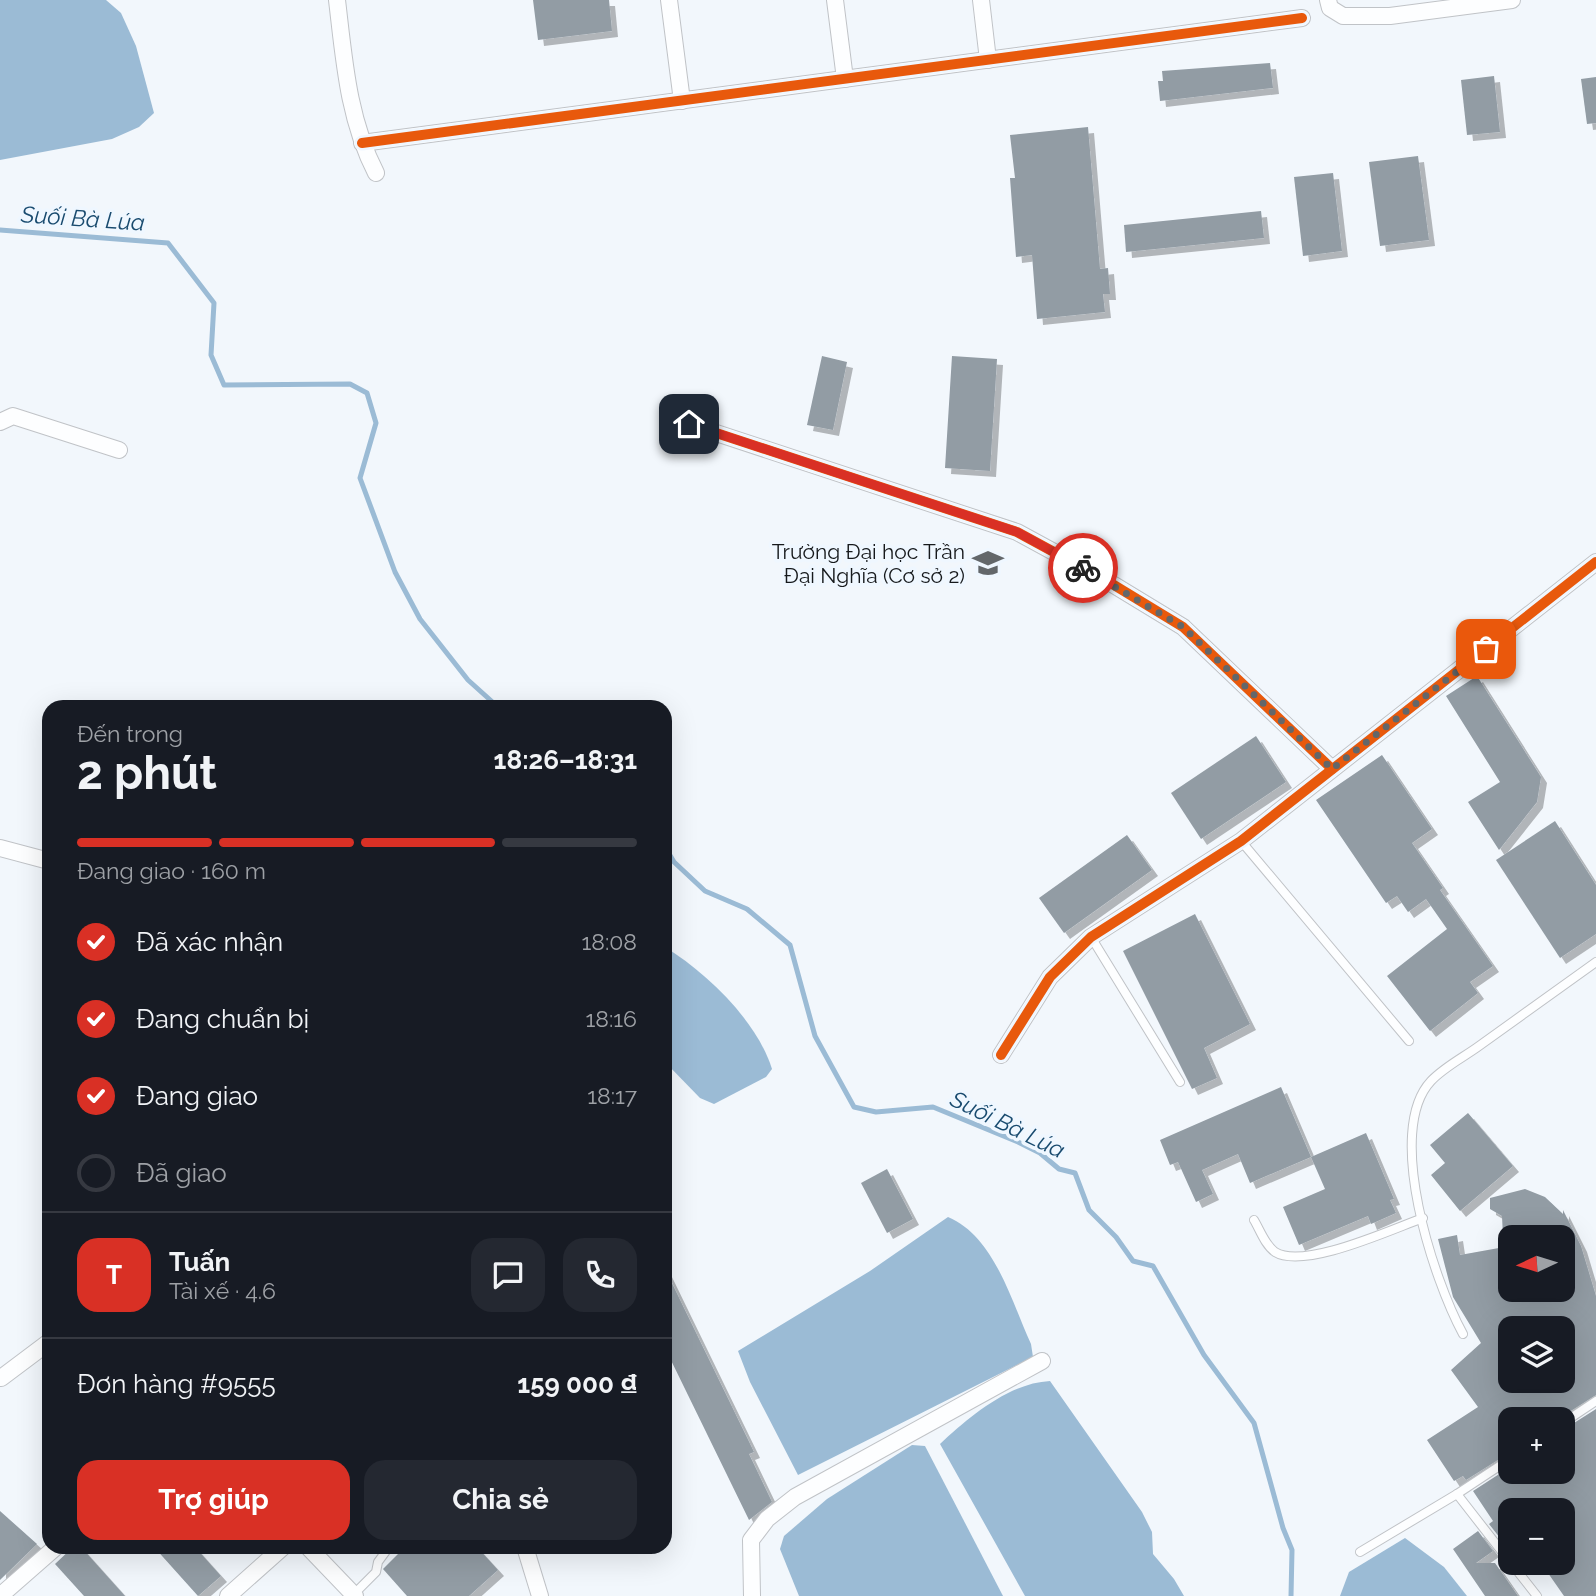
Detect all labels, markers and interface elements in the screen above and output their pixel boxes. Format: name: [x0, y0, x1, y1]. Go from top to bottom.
water label: Suối Bà Lúa: [19, 200, 146, 236]
pin: [659, 394, 719, 454]
icon: home: [670, 405, 708, 443]
courier: [1048, 533, 1118, 603]
place label: Trường Đại học Trần Đại Nghĩa (Cơ sở 2): [772, 539, 965, 588]
school or university icon: Trường Đại học Trần Đại Nghĩa (Cơ sở 2): [971, 546, 1005, 580]
icon: bike: [1064, 549, 1102, 587]
pin: [1456, 619, 1516, 679]
icon: bag: [1467, 630, 1505, 668]
text: Đến trong: [77, 720, 183, 747]
text: 18:26–18:31: [494, 745, 637, 775]
text: 2 phút: [77, 746, 217, 800]
text: Đang giao · 160 m: [77, 857, 266, 884]
icon: check: [77, 923, 115, 961]
text: Đã xác nhận: [136, 927, 283, 957]
text: 18:08: [581, 928, 637, 955]
icon: check: [77, 1000, 115, 1038]
text: Đang chuẩn bị: [136, 1004, 309, 1034]
text: 18:16: [585, 1005, 637, 1032]
icon: check: [77, 1077, 115, 1115]
text: Đang giao: [136, 1081, 258, 1111]
text: 18:17: [587, 1082, 637, 1109]
water label: Suối Bà Lúa: [946, 1084, 1070, 1163]
text: Đã giao: [136, 1158, 227, 1188]
north arrow: [1498, 1225, 1575, 1302]
map controls: [1498, 1225, 1575, 1575]
button: chat: [471, 1238, 545, 1312]
button: phone: [563, 1238, 637, 1312]
text: Tuấn: [169, 1247, 230, 1277]
text: T: [106, 1260, 122, 1290]
text: Tài xế · 4.6: [169, 1277, 276, 1304]
button: layers: [1498, 1316, 1575, 1393]
text: Đơn hàng #9555: [77, 1369, 276, 1399]
text: 159 000 ₫: [517, 1369, 637, 1399]
button: +: [1498, 1407, 1575, 1484]
button: Trợ giúp: [77, 1460, 350, 1540]
button: Chia sẻ: [364, 1460, 637, 1540]
button: −: [1498, 1498, 1575, 1575]

